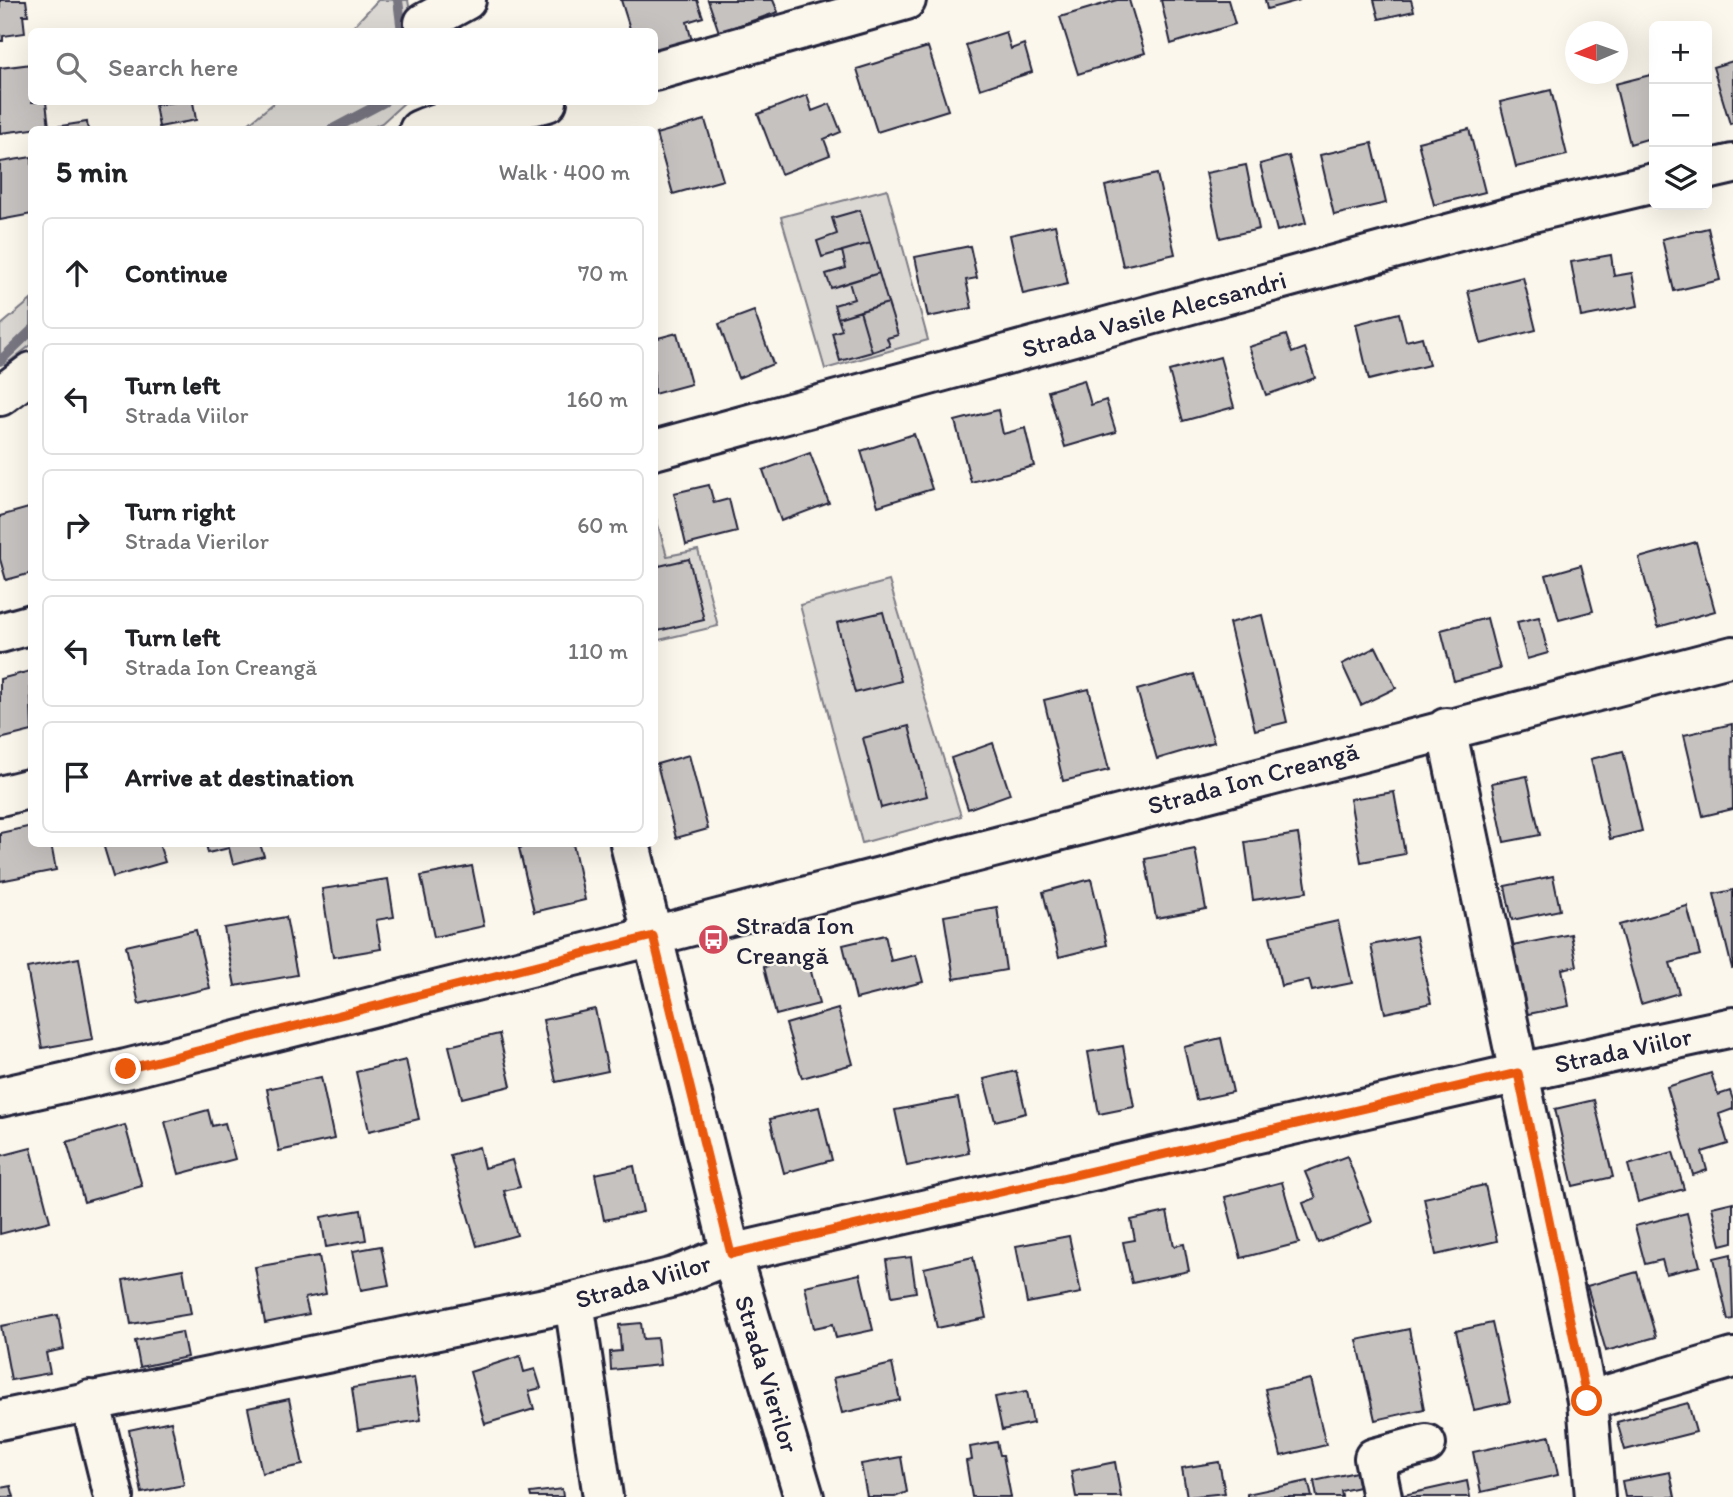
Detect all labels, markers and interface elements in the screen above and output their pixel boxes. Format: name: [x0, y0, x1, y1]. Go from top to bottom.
north arrow: [1565, 21, 1628, 84]
map controls: [1649, 21, 1712, 210]
button: +: [1649, 21, 1712, 84]
search box: [28, 28, 658, 105]
icon: search: [52, 48, 90, 86]
text: Search here: [108, 51, 238, 83]
button: −: [1649, 84, 1712, 147]
button: layers: [1649, 147, 1712, 210]
text: 5 min: [56, 153, 127, 190]
text: Walk · 400 m: [498, 158, 630, 186]
icon: ahead: [58, 254, 96, 292]
text: Continue: [125, 257, 228, 289]
text: 70 m: [578, 259, 628, 287]
street label: Strada Vasile Alecsandri: [1018, 263, 1290, 365]
text: Turn left: [125, 369, 221, 401]
icon: left: [58, 380, 96, 418]
text: 160 m: [566, 385, 628, 413]
text: Strada Viilor: [125, 401, 248, 429]
text: Turn right: [125, 495, 236, 527]
icon: right: [58, 506, 96, 544]
text: 60 m: [577, 511, 628, 539]
text: Strada Vierilor: [125, 527, 269, 555]
text: Turn left: [125, 621, 221, 653]
icon: left: [58, 632, 96, 670]
text: 110 m: [568, 637, 628, 665]
text: Strada Ion Creangă: [125, 653, 317, 681]
street label: Strada Ion Creangă: [1144, 734, 1363, 822]
icon: arrive: [58, 758, 96, 796]
text: Arrive at destination: [125, 761, 354, 793]
place label: Strada Ion Creangă: [736, 909, 854, 971]
bus stop icon: Strada Ion Creangă: [696, 923, 730, 957]
street label: Strada Viilor: [1551, 1020, 1695, 1080]
route end: [110, 1053, 141, 1084]
street label: Strada Viilor: [572, 1246, 715, 1316]
street label: Strada Vierilor: [728, 1292, 806, 1457]
route start: [1571, 1385, 1602, 1416]

